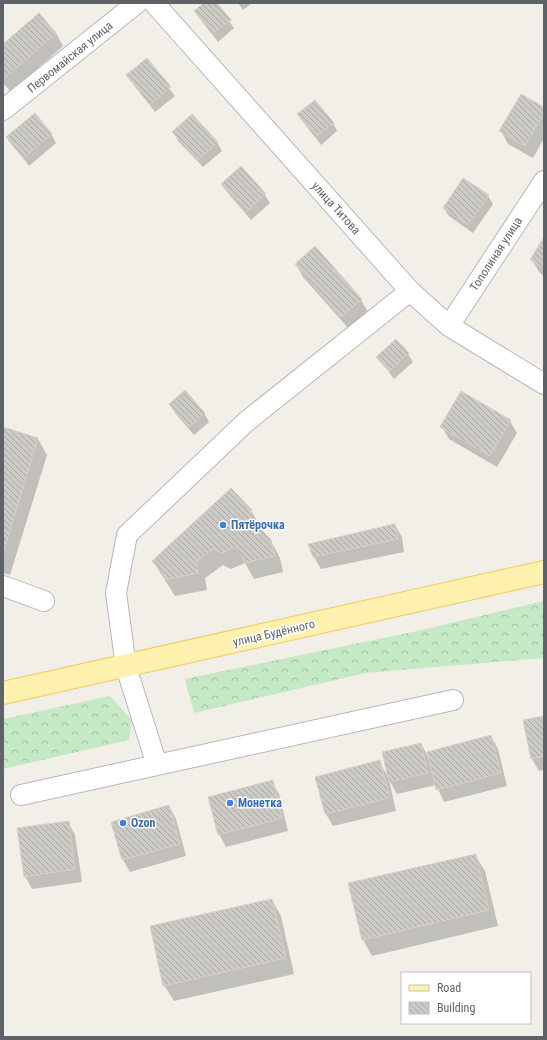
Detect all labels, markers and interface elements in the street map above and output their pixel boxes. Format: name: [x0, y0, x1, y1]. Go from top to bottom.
street label: Первомайская улица: [25, 18, 116, 96]
street label: улица Титова: [309, 179, 363, 237]
street label: Тополиная улица: [467, 214, 525, 294]
place label: Пятёрочка: [231, 518, 285, 532]
marker: Пятёрочка: [218, 520, 228, 530]
street label: улица Будённого: [232, 617, 316, 649]
place label: Монетка: [238, 796, 282, 810]
marker: Монетка: [225, 798, 235, 808]
place label: Ozon: [131, 816, 156, 830]
marker: Ozon: [118, 818, 128, 828]
legend: [401, 972, 531, 1024]
text: Road: [437, 981, 461, 995]
text: Building: [437, 1001, 475, 1015]

